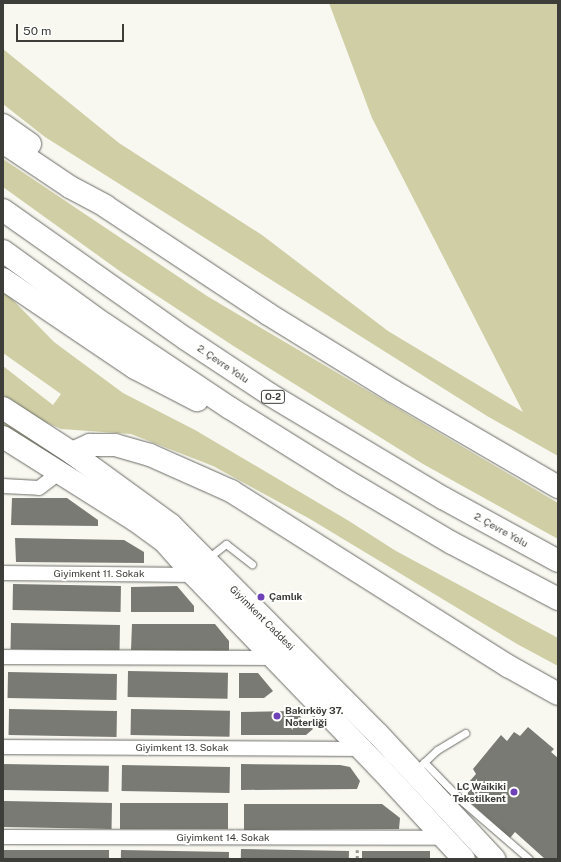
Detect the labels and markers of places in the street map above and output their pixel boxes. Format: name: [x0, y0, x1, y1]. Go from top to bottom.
place label: Çamlık: [269, 591, 302, 603]
marker: Çamlık: [256, 592, 266, 602]
place label: Bakırköy 37. Noterliği: [285, 704, 343, 728]
marker: Bakırköy 37. Noterliği: [272, 711, 282, 721]
place label: LC Waikiki Tekstilkent: [453, 780, 506, 804]
marker: LC Waikiki Tekstilkent: [509, 787, 519, 797]

